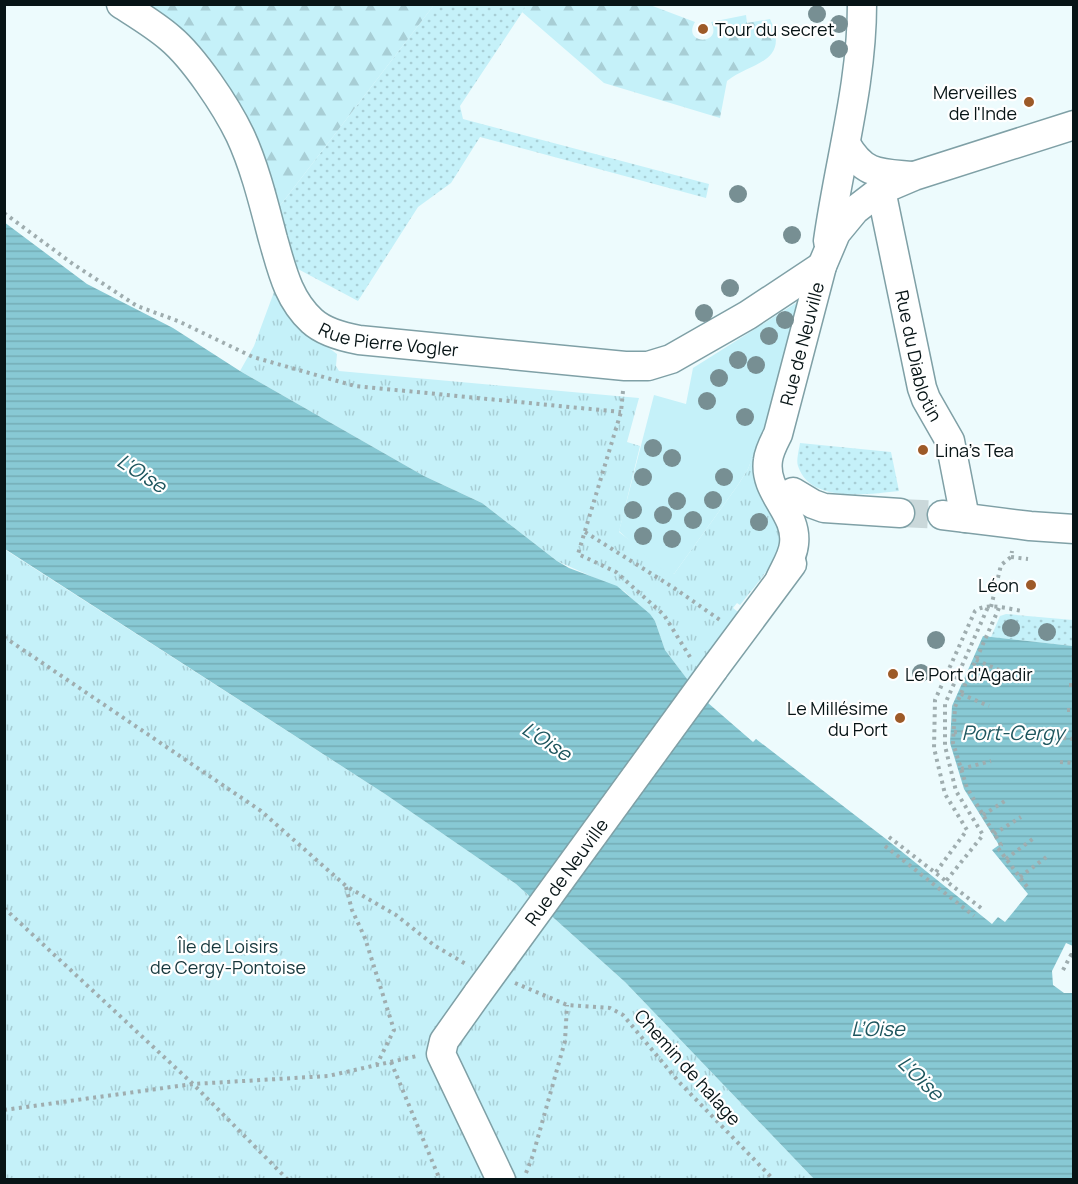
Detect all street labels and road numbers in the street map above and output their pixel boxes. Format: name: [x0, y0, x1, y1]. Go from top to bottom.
street label: Rue de Neuville: [774, 279, 829, 408]
street label: Rue du Diablotin: [890, 288, 948, 425]
street label: Rue Pierre Vogler: [315, 316, 460, 362]
street label: Rue de Neuville: [519, 813, 613, 930]
street label: Chemin de halage: [629, 1004, 747, 1130]

